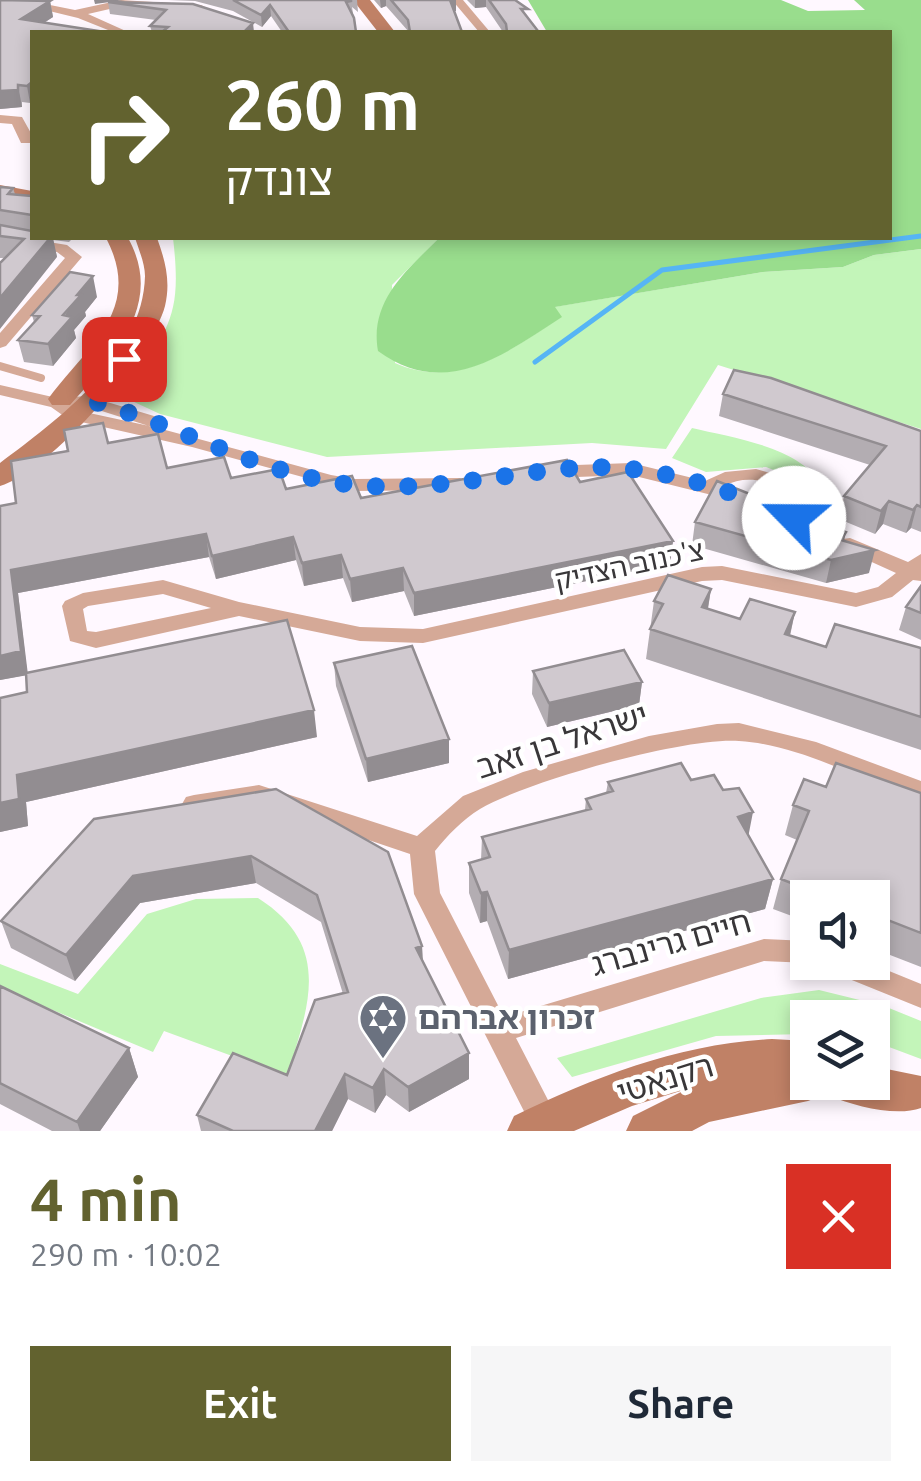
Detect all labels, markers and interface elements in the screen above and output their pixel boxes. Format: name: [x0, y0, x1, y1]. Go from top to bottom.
text: 260 m: [225, 65, 420, 143]
icon: right: [60, 70, 190, 200]
text: צונדק: [225, 153, 333, 204]
pin: [82, 317, 167, 402]
icon: arrive: [97, 332, 152, 387]
position arrow: [742, 466, 846, 570]
street label: צ'כנוב הצדיק: [552, 534, 706, 595]
street label: ישראל בן זאב: [471, 695, 652, 785]
map controls: [790, 880, 890, 1100]
button: sound: [790, 880, 890, 980]
street label: חיים גרינברג: [587, 902, 755, 982]
synagogue icon: זכרון אברהם: [357, 992, 409, 1060]
place label: זכרון אברהם: [418, 999, 595, 1035]
button: layers: [790, 1000, 890, 1100]
street label: רקנאטי: [612, 1046, 717, 1110]
button: close: [786, 1164, 891, 1269]
text: 4 min: [30, 1165, 182, 1232]
text: 290 m · 10:02: [30, 1236, 222, 1272]
button: Exit: [30, 1346, 451, 1461]
button: Share: [471, 1346, 891, 1461]

